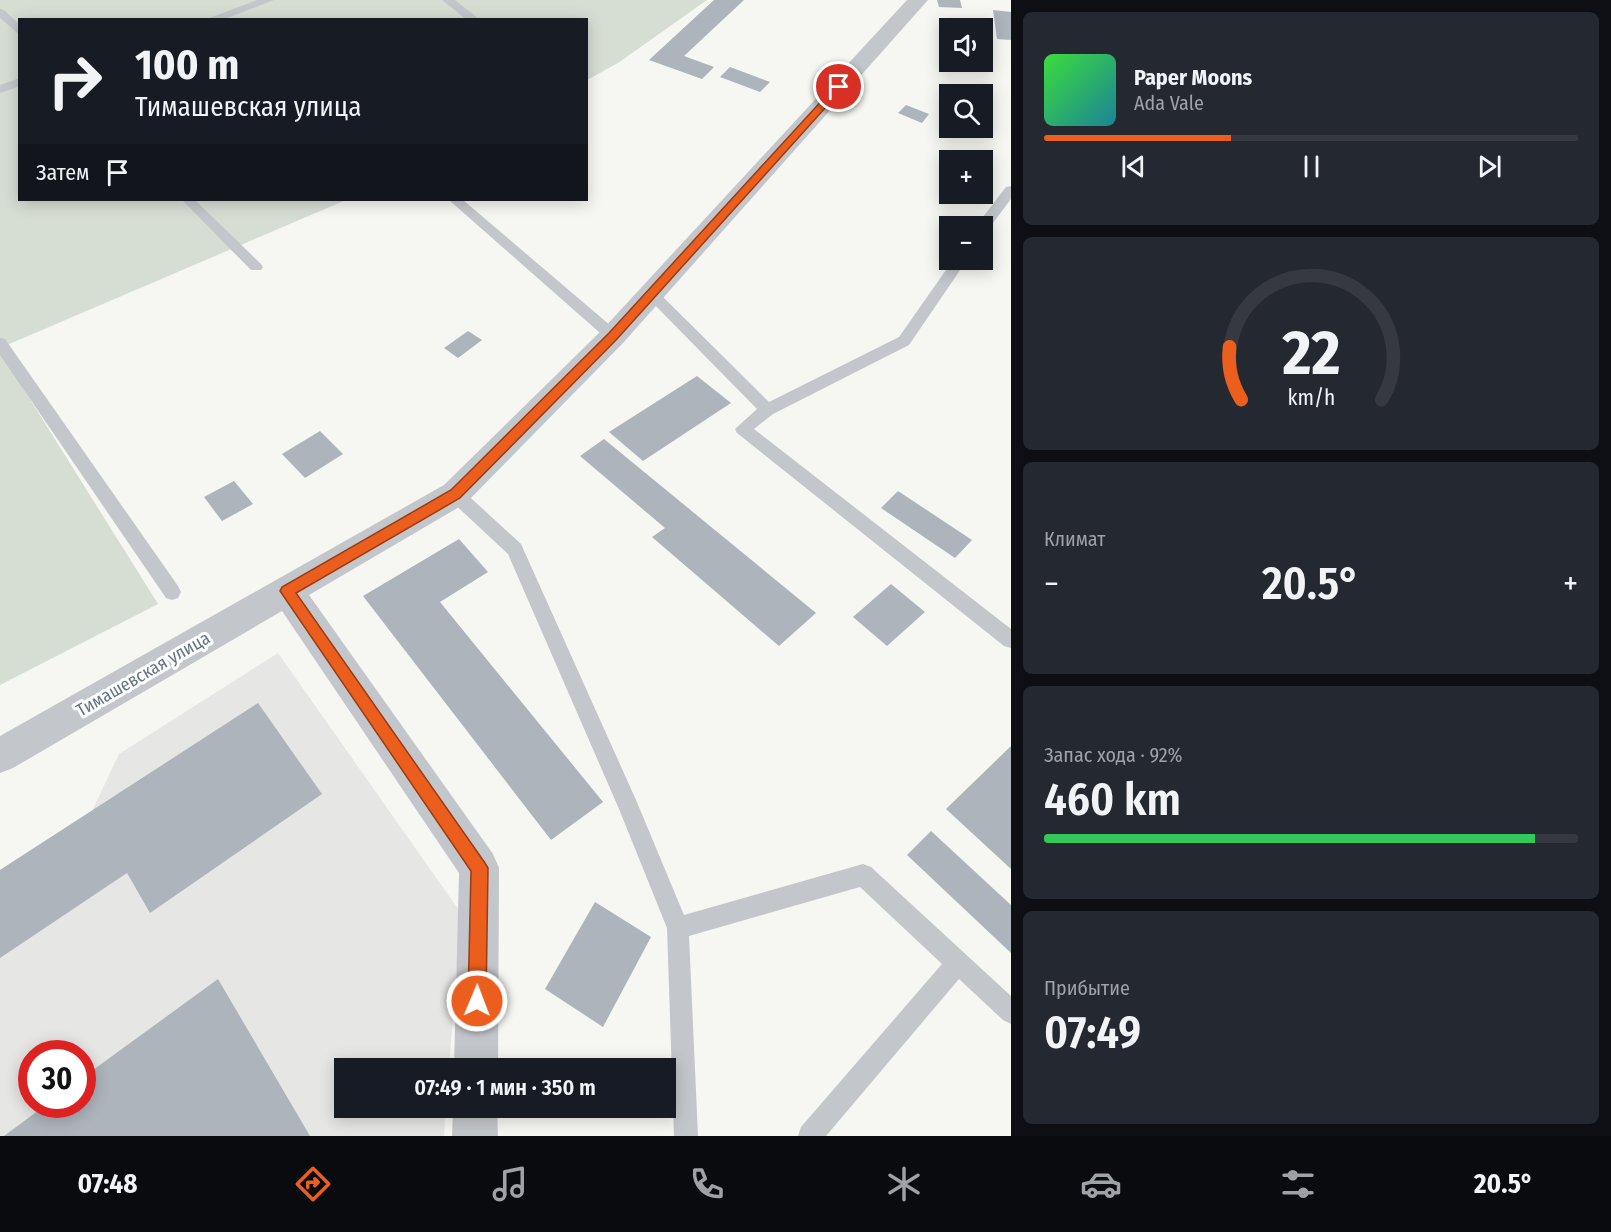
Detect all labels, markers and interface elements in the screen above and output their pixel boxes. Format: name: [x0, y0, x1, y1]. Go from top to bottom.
map controls: [939, 18, 993, 270]
button: sound: [939, 18, 993, 72]
text: 100 m: [135, 40, 239, 90]
icon: right: [36, 42, 114, 120]
pin: [813, 61, 864, 112]
text: Paper Moons: [1134, 64, 1252, 91]
icon: arrive: [822, 70, 855, 103]
button: search: [939, 84, 993, 138]
text: Тимашевская улица: [135, 91, 361, 123]
text: Ada Vale: [1134, 91, 1204, 115]
button: +: [939, 150, 993, 204]
icon: previous: [1117, 150, 1150, 183]
icon: pause: [1295, 150, 1328, 183]
icon: next: [1473, 150, 1506, 183]
icon: arrive: [101, 156, 134, 189]
text: Затем: [36, 159, 89, 186]
button: −: [939, 216, 993, 270]
text: 22: [1281, 316, 1340, 391]
text: km/h: [1287, 386, 1335, 412]
text: Климат: [1044, 527, 1105, 551]
text: 20.5°: [1262, 557, 1360, 611]
text: −: [1044, 564, 1059, 604]
text: +: [1563, 564, 1578, 604]
street label: Тимашевская улица: [72, 627, 214, 721]
text: Запас хода · 92%: [1044, 743, 1183, 767]
text: 460 km: [1044, 773, 1181, 827]
position arrow: [445, 969, 509, 1033]
text: Прибытие: [1044, 976, 1130, 1000]
text: 07:49: [1044, 1006, 1141, 1060]
speed limit sign: 30: [18, 1040, 96, 1118]
text: 07:49 · 1 мин · 350 m: [414, 1074, 596, 1101]
icon: directions: [292, 1163, 334, 1205]
icon: music: [489, 1163, 531, 1205]
icon: phone: [686, 1163, 728, 1205]
icon: climate: [883, 1163, 925, 1205]
icon: car: [1080, 1163, 1122, 1205]
icon: filters: [1277, 1163, 1319, 1205]
text: 07:48: [77, 1168, 137, 1200]
text: 20.5°: [1474, 1168, 1533, 1200]

